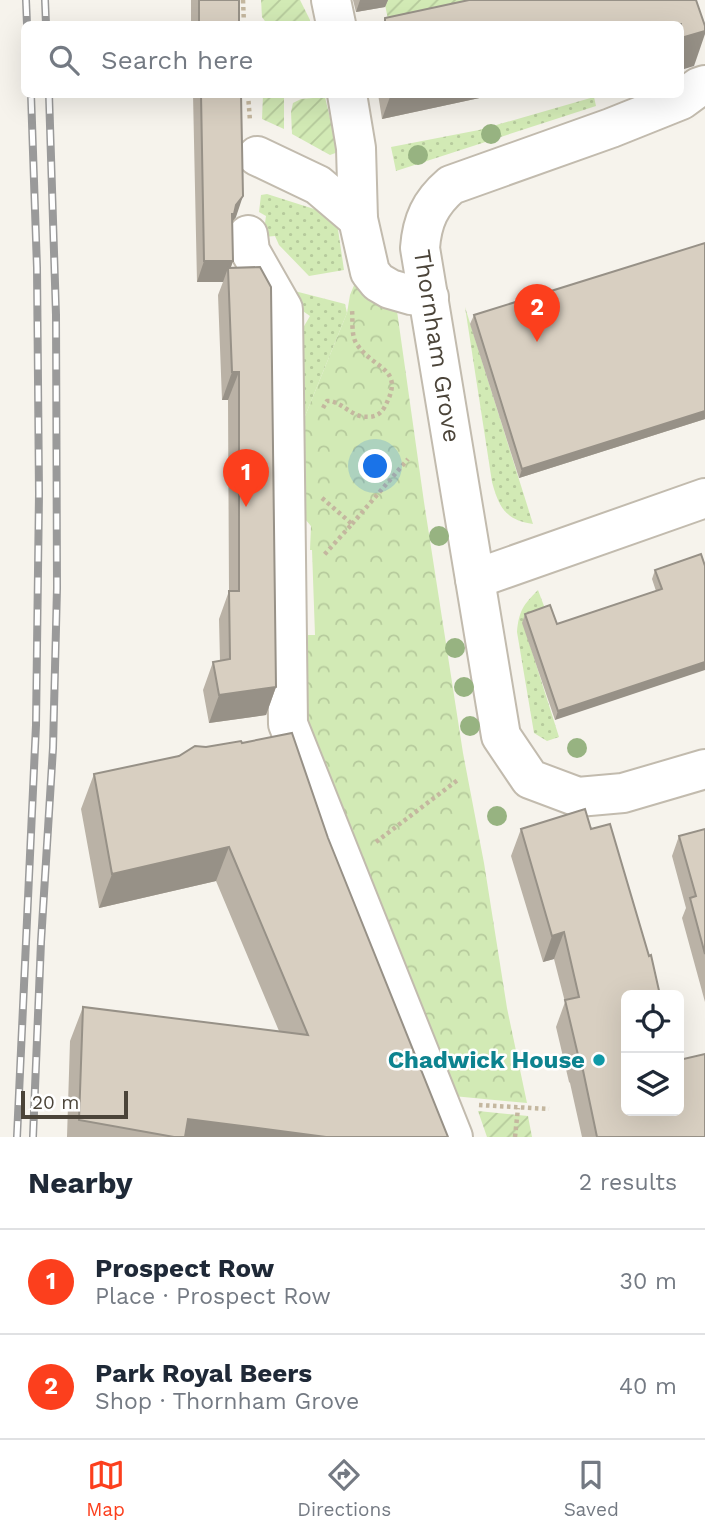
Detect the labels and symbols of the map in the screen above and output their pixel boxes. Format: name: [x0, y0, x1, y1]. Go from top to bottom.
street label: Thornham Grove: [408, 248, 466, 444]
pin: 2: [514, 284, 560, 342]
pin: 1: [223, 449, 269, 507]
your location: [358, 449, 392, 483]
place label: Chadwick House: [388, 1046, 585, 1074]
marker: Chadwick House: [591, 1052, 607, 1068]
scale bar: [21, 1088, 128, 1120]

